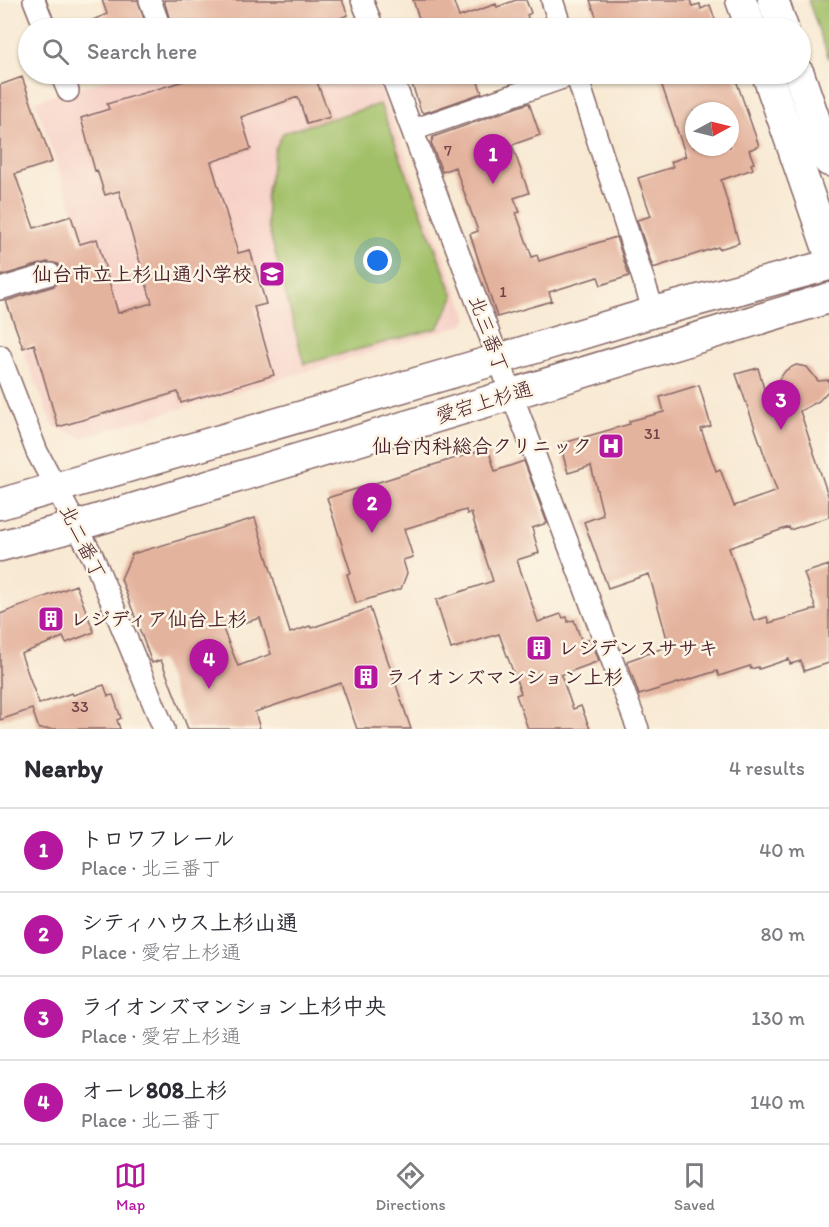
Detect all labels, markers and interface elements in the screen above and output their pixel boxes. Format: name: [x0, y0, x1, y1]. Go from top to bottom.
search box: [18, 18, 811, 84]
icon: search: [39, 35, 72, 68]
text: Search here: [87, 38, 197, 65]
north arrow: [685, 102, 739, 156]
pin: 1: [474, 134, 512, 184]
house number: 7: [444, 141, 452, 160]
your location: [363, 246, 392, 275]
school or university icon: 仙台市立上杉山通小学校: [257, 259, 287, 289]
place label: 仙台市立上杉山通小学校: [32, 262, 252, 286]
house number: 1: [499, 282, 507, 301]
street label: 北三番丁: [464, 292, 514, 376]
street label: 愛宕上杉通: [433, 376, 535, 428]
pin: 3: [762, 380, 800, 430]
house number: 31: [644, 424, 661, 443]
hospital icon: 仙台内科総合クリニック: [596, 431, 626, 461]
place label: 仙台内科総合クリニック: [372, 434, 592, 458]
pin: 2: [352, 484, 392, 533]
street label: 北二番丁: [55, 501, 111, 583]
building icon: レジディア仙台上杉: [36, 604, 66, 634]
place label: レジディア仙台上杉: [70, 607, 248, 631]
building icon: レジデンスササキ: [524, 633, 554, 663]
place label: レジデンスササキ: [558, 636, 718, 660]
pin: 4: [190, 640, 228, 689]
building icon: ライオンズマンション上杉: [351, 662, 381, 692]
place label: ライオンズマンション上杉: [386, 665, 624, 689]
house number: 33: [71, 697, 89, 716]
text: Nearby: [24, 752, 103, 784]
text: 4 results: [729, 756, 805, 780]
text: トロワフレール: [81, 825, 235, 852]
text: 1: [39, 838, 48, 862]
text: 40 m: [759, 838, 805, 862]
text: Place · 北三番丁: [81, 856, 221, 880]
text: シティハウス上杉山通: [81, 909, 298, 936]
text: 2: [38, 922, 49, 946]
text: 80 m: [760, 922, 805, 946]
text: Place · 愛宕上杉通: [81, 940, 241, 964]
text: ライオンズマンション上杉中央: [81, 993, 386, 1020]
text: 3: [38, 1006, 49, 1030]
text: 130 m: [751, 1006, 805, 1030]
text: Place · 愛宕上杉通: [81, 1024, 241, 1048]
text: オーレ808上杉: [81, 1077, 228, 1104]
text: 4: [37, 1090, 50, 1114]
text: 140 m: [750, 1090, 805, 1114]
text: Place · 北二番丁: [81, 1108, 221, 1132]
tab: Map: [114, 1159, 147, 1214]
tab: Directions: [375, 1159, 446, 1214]
tab: Saved: [674, 1159, 715, 1214]

